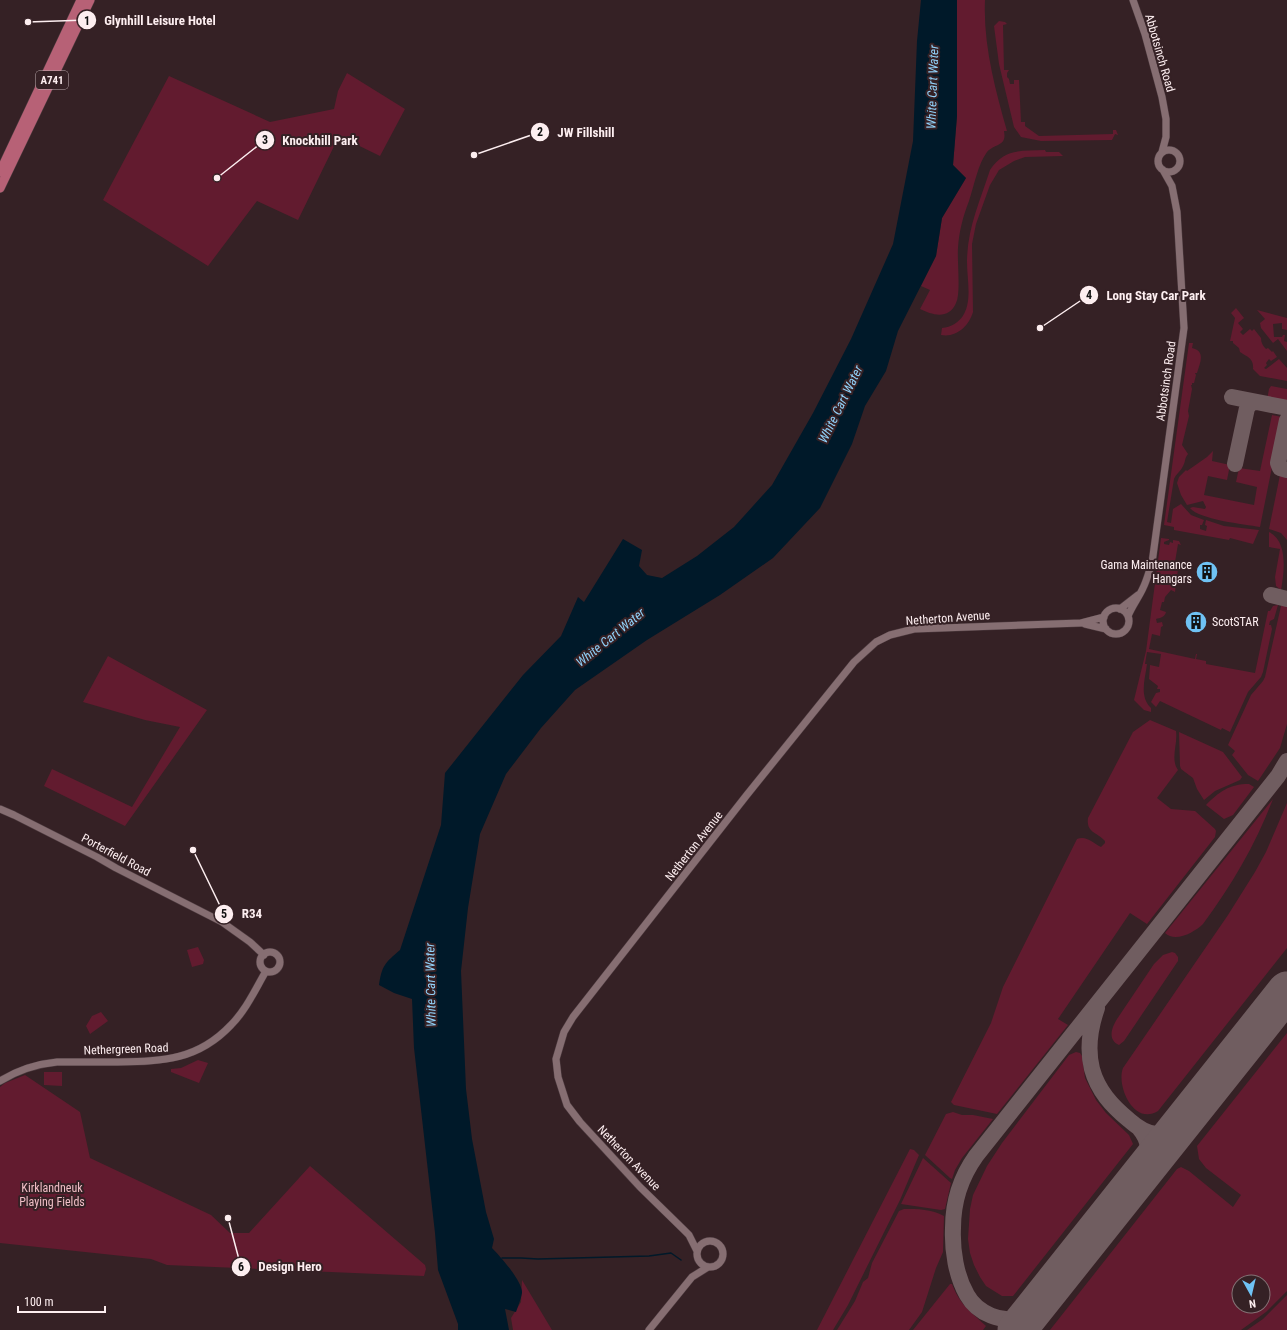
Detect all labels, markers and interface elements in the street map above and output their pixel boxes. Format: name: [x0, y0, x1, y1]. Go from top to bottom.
callout: Glynhill Leisure Hotel: [77, 8, 224, 33]
street label: Abbotsinch Road: [1142, 12, 1178, 94]
text: Glynhill Leisure Hotel: [104, 13, 216, 28]
text: 1: [84, 14, 90, 28]
water label: White Cart Water: [924, 44, 942, 129]
road number: A741: [36, 71, 68, 89]
callout: JW Fillshill: [530, 120, 623, 145]
text: 2: [537, 125, 543, 139]
text: JW Fillshill: [557, 125, 615, 140]
callout: Knockhill Park: [255, 128, 366, 153]
text: 3: [262, 133, 268, 147]
text: Knockhill Park: [282, 133, 358, 148]
callout: Long Stay Car Park: [1079, 283, 1214, 308]
text: 4: [1086, 288, 1092, 302]
text: Long Stay Car Park: [1106, 288, 1206, 303]
street label: Abbotsinch Road: [1153, 340, 1179, 422]
water label: White Cart Water: [815, 362, 866, 445]
place label: Gama Maintenance Hangars: [1101, 558, 1192, 586]
building icon: Gama Maintenance Hangars: [1194, 559, 1220, 585]
water label: White Cart Water: [573, 604, 649, 670]
street label: Netherton Avenue: [905, 608, 991, 628]
building icon: ScotSTAR: [1183, 609, 1209, 635]
place label: ScotSTAR: [1212, 615, 1259, 629]
street label: Netherton Avenue: [662, 808, 726, 884]
street label: Porterfield Road: [79, 831, 153, 879]
callout: R34: [214, 901, 270, 926]
text: R34: [242, 906, 263, 921]
text: 5: [221, 907, 227, 921]
water label: White Cart Water: [422, 942, 439, 1027]
street label: Nethergreen Road: [83, 1041, 169, 1057]
street label: Netherton Avenue: [595, 1123, 664, 1194]
park label: Kirklandneuk Playing Fields: [19, 1181, 85, 1209]
callout: Design Hero: [231, 1254, 330, 1279]
text: Design Hero: [258, 1259, 322, 1274]
text: 6: [238, 1260, 244, 1274]
north arrow: [1231, 1274, 1271, 1314]
scale bar: [18, 1288, 105, 1314]
text: 100 m: [24, 1295, 54, 1309]
text: N: [1248, 1297, 1257, 1310]

